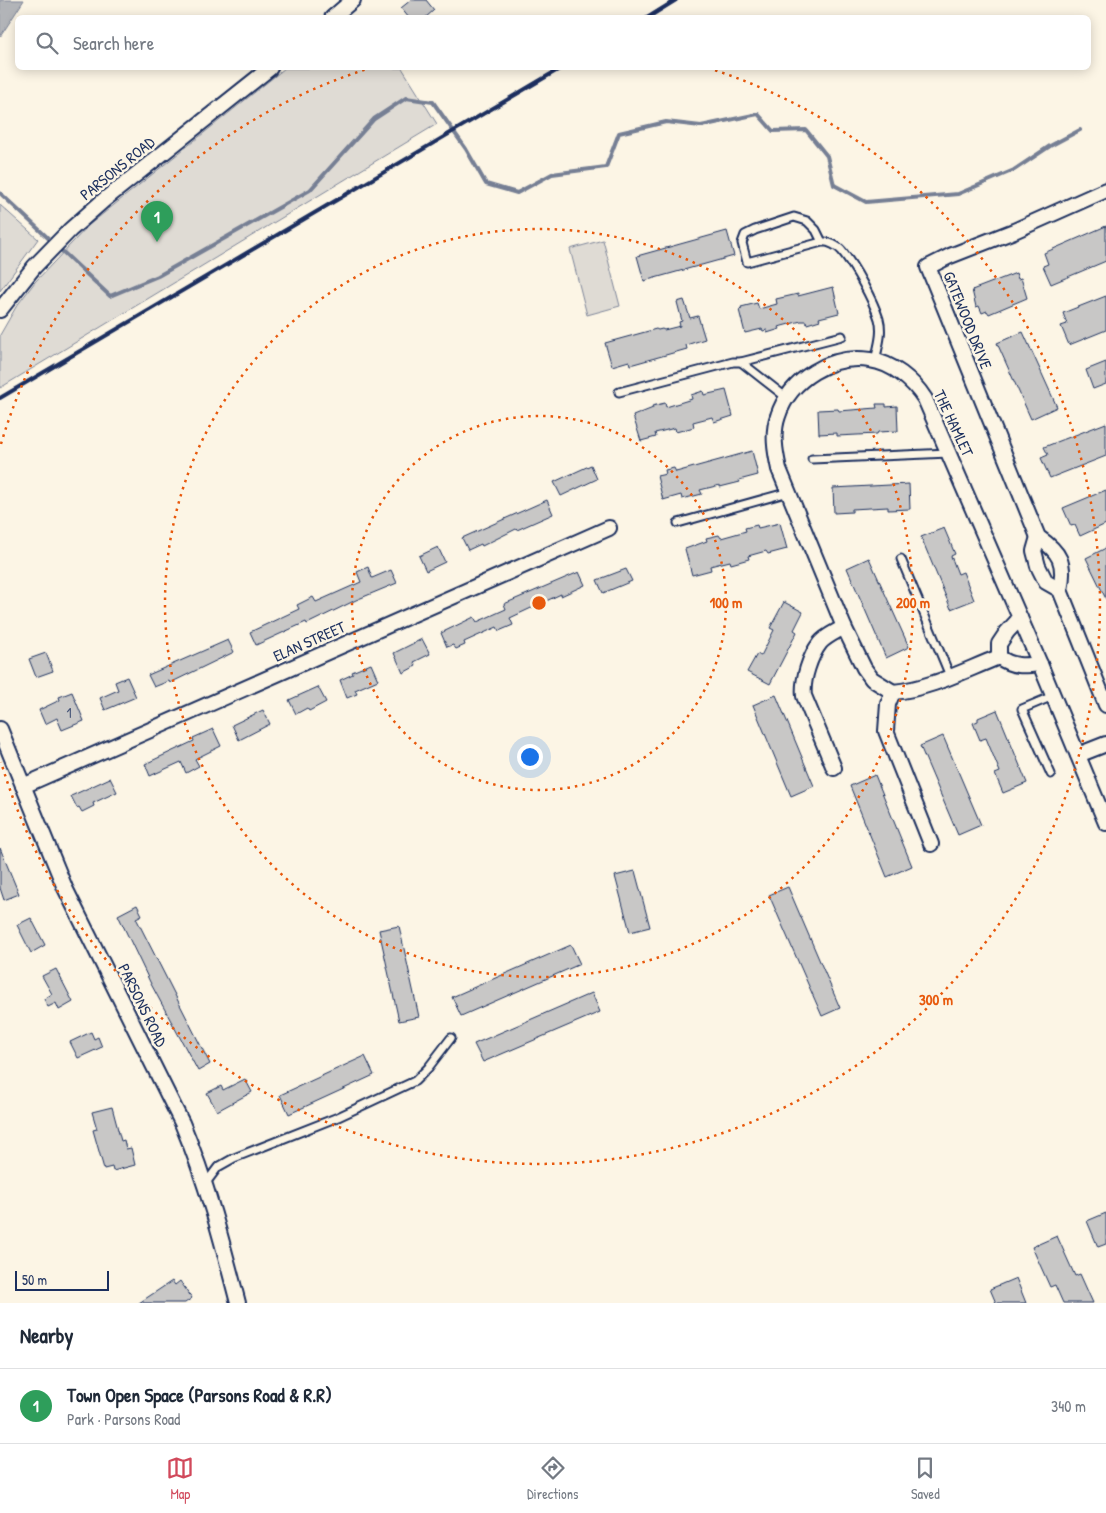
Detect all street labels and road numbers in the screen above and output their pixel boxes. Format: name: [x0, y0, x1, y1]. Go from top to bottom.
street label: PARSONS ROAD: [75, 131, 159, 205]
street label: GATEWOOD DRIVE: [938, 268, 998, 372]
street label: THE HAMLET: [929, 386, 979, 460]
street label: ELAN STREET: [269, 615, 349, 667]
street label: PARSONS ROAD: [113, 960, 173, 1051]

